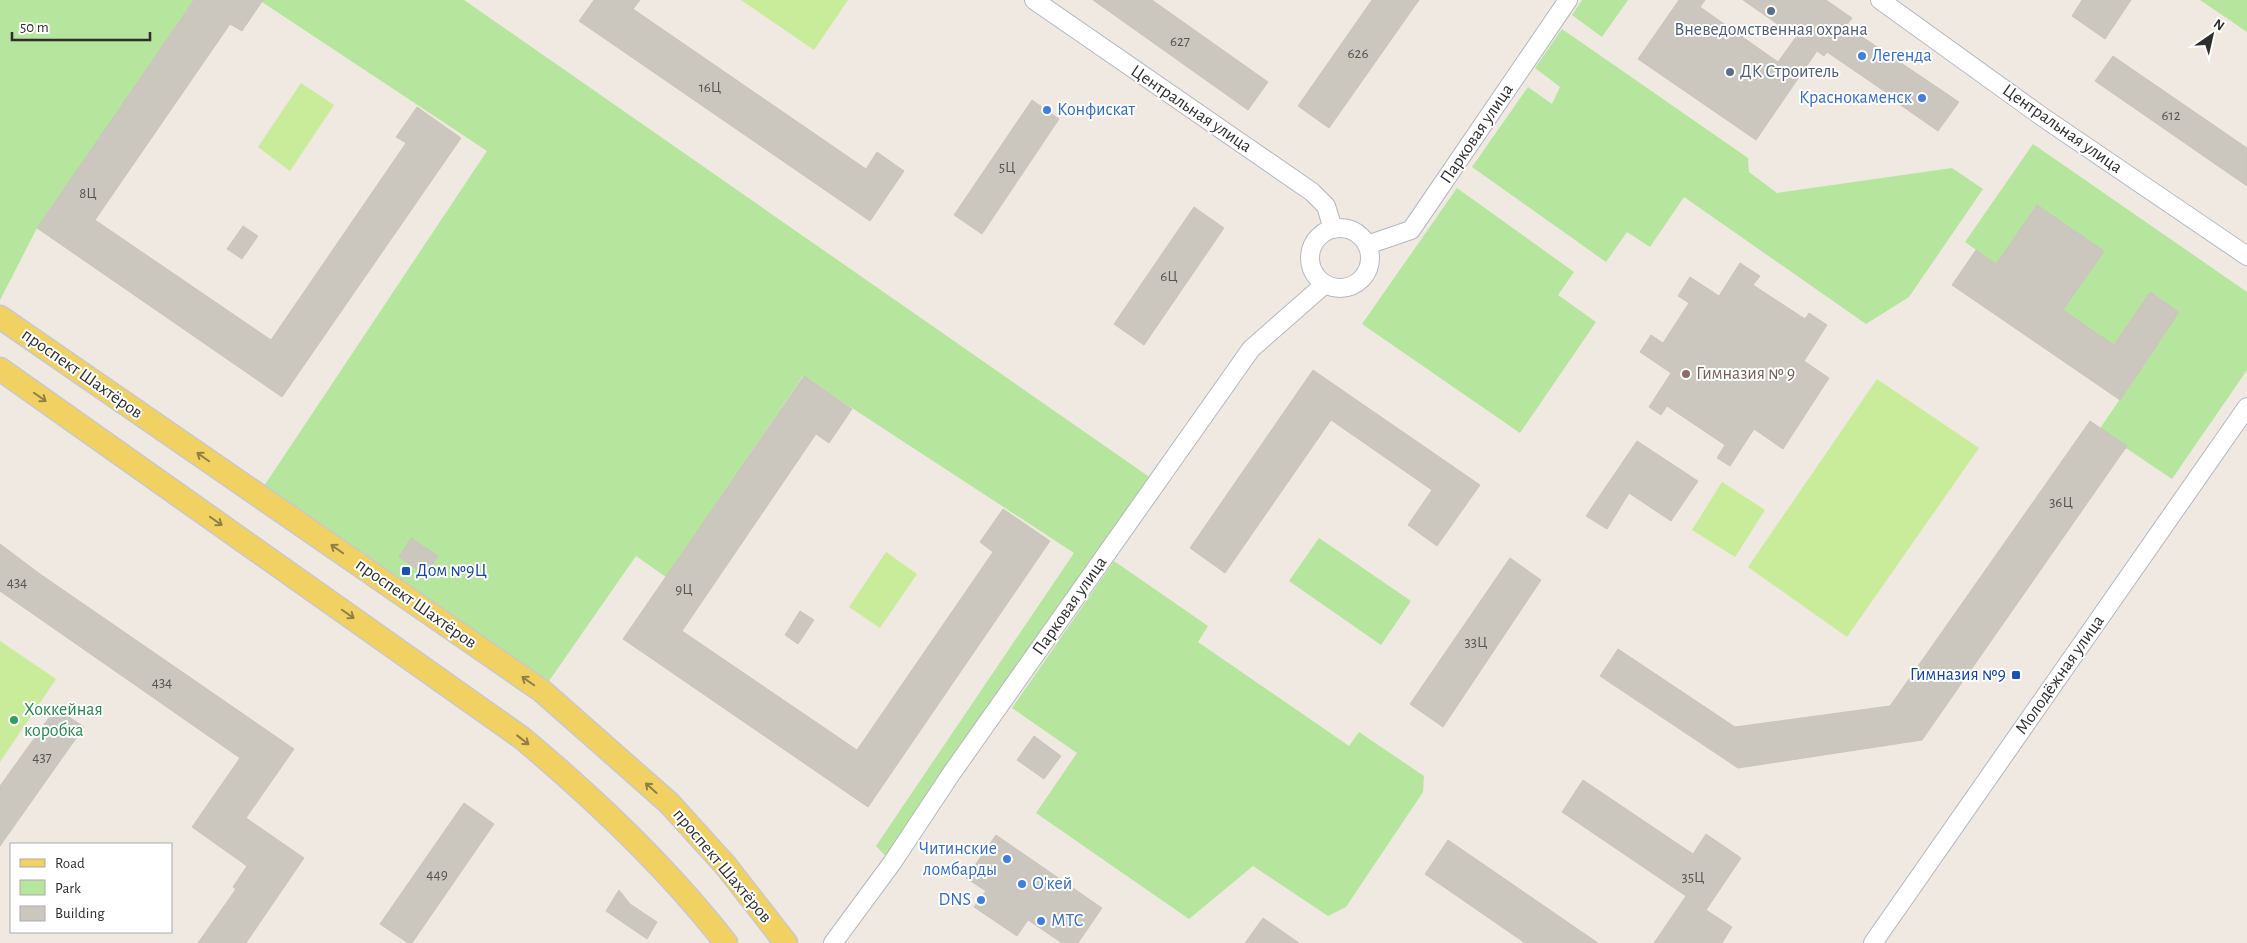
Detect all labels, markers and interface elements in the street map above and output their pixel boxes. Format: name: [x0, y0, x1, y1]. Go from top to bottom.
marker: Вневедомственная охрана: [1765, 5, 1777, 17]
scale bar: [12, 10, 150, 42]
north arrow: [2187, 10, 2237, 60]
text: N: [2211, 17, 2227, 34]
text: 50 m: [20, 20, 49, 35]
place label: Вневедомственная охрана: [1674, 21, 1868, 39]
house number: 627: [1170, 34, 1190, 49]
house number: 626: [1348, 46, 1368, 61]
place label: Легенда: [1872, 47, 1932, 65]
marker: Легенда: [1856, 50, 1868, 62]
street label: Центральная улица: [1127, 62, 1255, 156]
place label: ДК Строитель: [1740, 63, 1839, 81]
marker: ДК Строитель: [1724, 66, 1736, 78]
house number: 16Ц: [699, 80, 721, 95]
street label: Парковая улица: [1437, 81, 1517, 187]
street label: Центральная улица: [1999, 81, 2125, 177]
place label: Краснокаменск: [1799, 89, 1913, 107]
marker: Краснокаменск: [1916, 92, 1928, 104]
place label: Конфискат: [1057, 101, 1135, 119]
marker: Конфискат: [1041, 104, 1053, 116]
house number: 612: [2161, 108, 2181, 123]
house number: 5Ц: [999, 160, 1015, 175]
house number: 8Ц: [79, 186, 97, 201]
house number: 6Ц: [1160, 269, 1178, 284]
street label: проспект Шахтёров: [18, 326, 146, 422]
place label: Гимназия № 9: [1696, 365, 1795, 383]
marker: Гимназия № 9: [1680, 368, 1692, 380]
one-way arrow: [33, 392, 47, 402]
one-way arrow: [196, 452, 210, 462]
house number: 36Ц: [2049, 495, 2073, 510]
one-way arrow: [208, 516, 222, 526]
one-way arrow: [330, 544, 344, 554]
street label: Парковая улица: [1029, 553, 1111, 659]
street label: проспект Шахтёров: [352, 556, 480, 652]
place label: Дом №9Ц: [416, 562, 487, 580]
marker: Дом №9Ц: [400, 565, 412, 577]
house number: 434: [7, 575, 27, 590]
house number: 9Ц: [675, 582, 693, 597]
one-way arrow: [341, 609, 355, 620]
street label: Молодёжная улица: [2012, 612, 2108, 738]
house number: 33Ц: [1465, 635, 1487, 650]
place label: Гимназия №9: [1910, 666, 2006, 684]
marker: Гимназия №9: [2010, 669, 2022, 681]
house number: 434: [152, 675, 172, 690]
one-way arrow: [521, 676, 535, 686]
place label: Хоккейная коробка: [24, 701, 103, 740]
marker: Хоккейная коробка: [8, 714, 20, 726]
one-way arrow: [516, 734, 529, 745]
house number: 437: [32, 750, 52, 765]
one-way arrow: [645, 782, 658, 793]
street label: проспект Шахтёров: [669, 805, 775, 927]
place label: Читинские ломбарды: [919, 840, 997, 879]
legend: [10, 843, 172, 933]
marker: Читинские ломбарды: [1001, 853, 1013, 865]
text: Road: [55, 856, 85, 871]
house number: 449: [426, 867, 448, 882]
house number: 35Ц: [1682, 870, 1704, 885]
place label: О'кей: [1032, 875, 1072, 893]
marker: О'кей: [1016, 878, 1028, 890]
text: Park: [55, 881, 81, 896]
place label: DNS: [939, 891, 971, 909]
marker: DNS: [975, 894, 987, 906]
text: Building: [55, 906, 105, 921]
place label: МТС: [1051, 912, 1084, 930]
marker: МТС: [1035, 915, 1047, 927]

